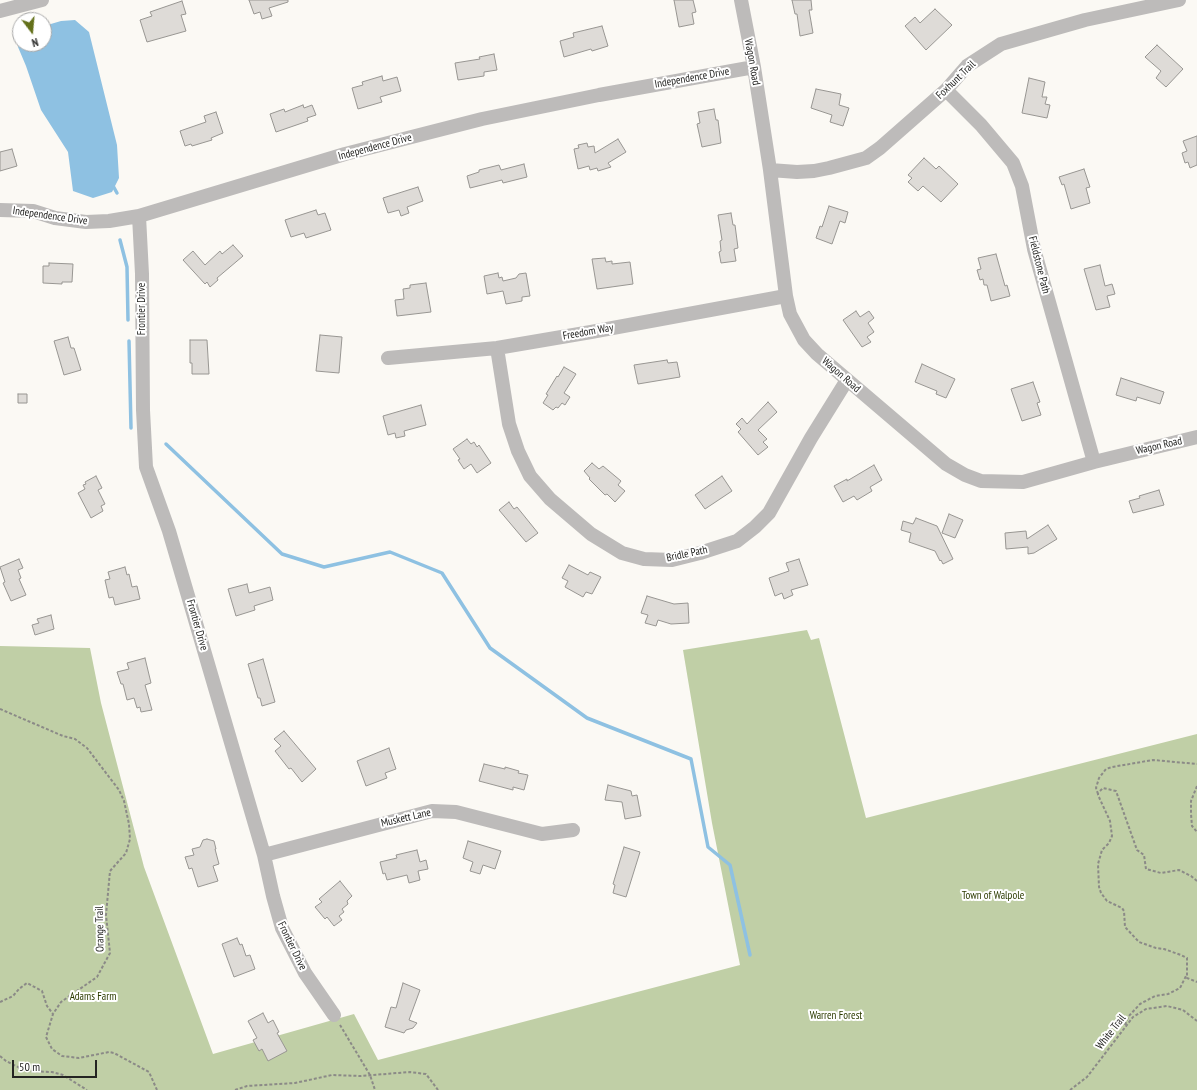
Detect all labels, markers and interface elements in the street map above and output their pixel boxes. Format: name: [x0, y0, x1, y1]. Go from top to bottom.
north arrow: [12, 12, 52, 52]
text: N: [30, 35, 40, 50]
street label: Wagon Road: [741, 38, 763, 86]
street label: Foxhunt Trail: [934, 58, 978, 102]
street label: Independence Drive: [654, 65, 730, 91]
street label: Independence Drive: [337, 131, 413, 163]
street label: Independence Drive: [12, 204, 88, 228]
street label: Fieldstone Path: [1025, 235, 1053, 295]
street label: Frontier Drive: [135, 283, 149, 335]
street label: Freedom Way: [562, 321, 614, 343]
street label: Wagon Road: [819, 355, 863, 395]
street label: Wagon Road: [1135, 434, 1183, 458]
street label: Bridle Path: [665, 543, 709, 565]
street label: Frontier Drive: [183, 598, 211, 652]
street label: Muskett Lane: [380, 806, 432, 830]
park label: Town of Walpole: [962, 889, 1024, 903]
street label: Orange Trail: [93, 906, 107, 952]
street label: Frontier Drive: [275, 920, 309, 972]
park label: Adams Farm: [70, 990, 116, 1004]
park label: Warren Forest: [810, 1009, 862, 1023]
street label: White Trail: [1093, 1012, 1129, 1052]
scale bar: [14, 1052, 99, 1078]
text: 50 m: [19, 1059, 40, 1074]

